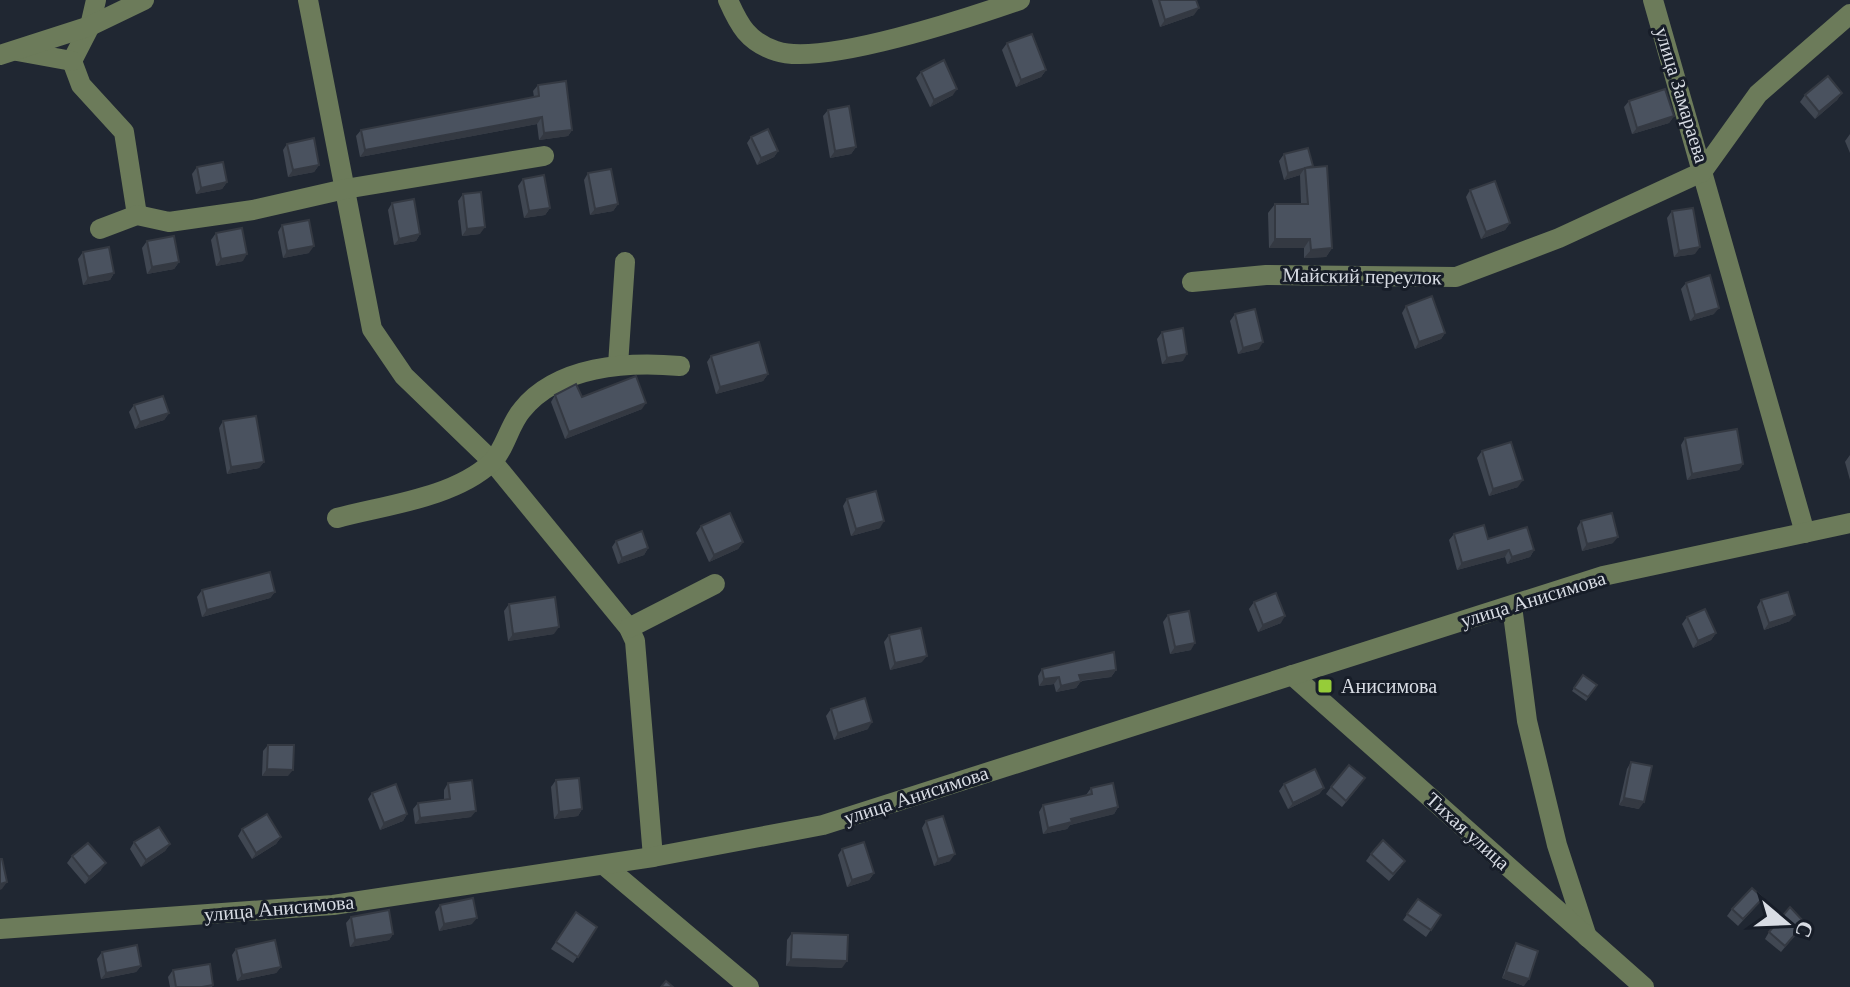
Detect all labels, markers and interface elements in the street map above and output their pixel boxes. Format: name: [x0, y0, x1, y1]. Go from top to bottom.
street label: улица Замараева: [1650, 25, 1713, 166]
street label: Майский переулок: [1282, 264, 1442, 289]
street label: улица Анисимова: [1458, 566, 1609, 632]
place label: Анисимова: [1341, 675, 1437, 697]
marker: Анисимова: [1316, 677, 1334, 695]
street label: улица Анисимова: [841, 761, 991, 830]
street label: Тихая улица: [1421, 788, 1514, 875]
north arrow: [1746, 883, 1826, 963]
street label: улица Анисимова: [203, 890, 355, 927]
text: С: [1790, 918, 1819, 941]

